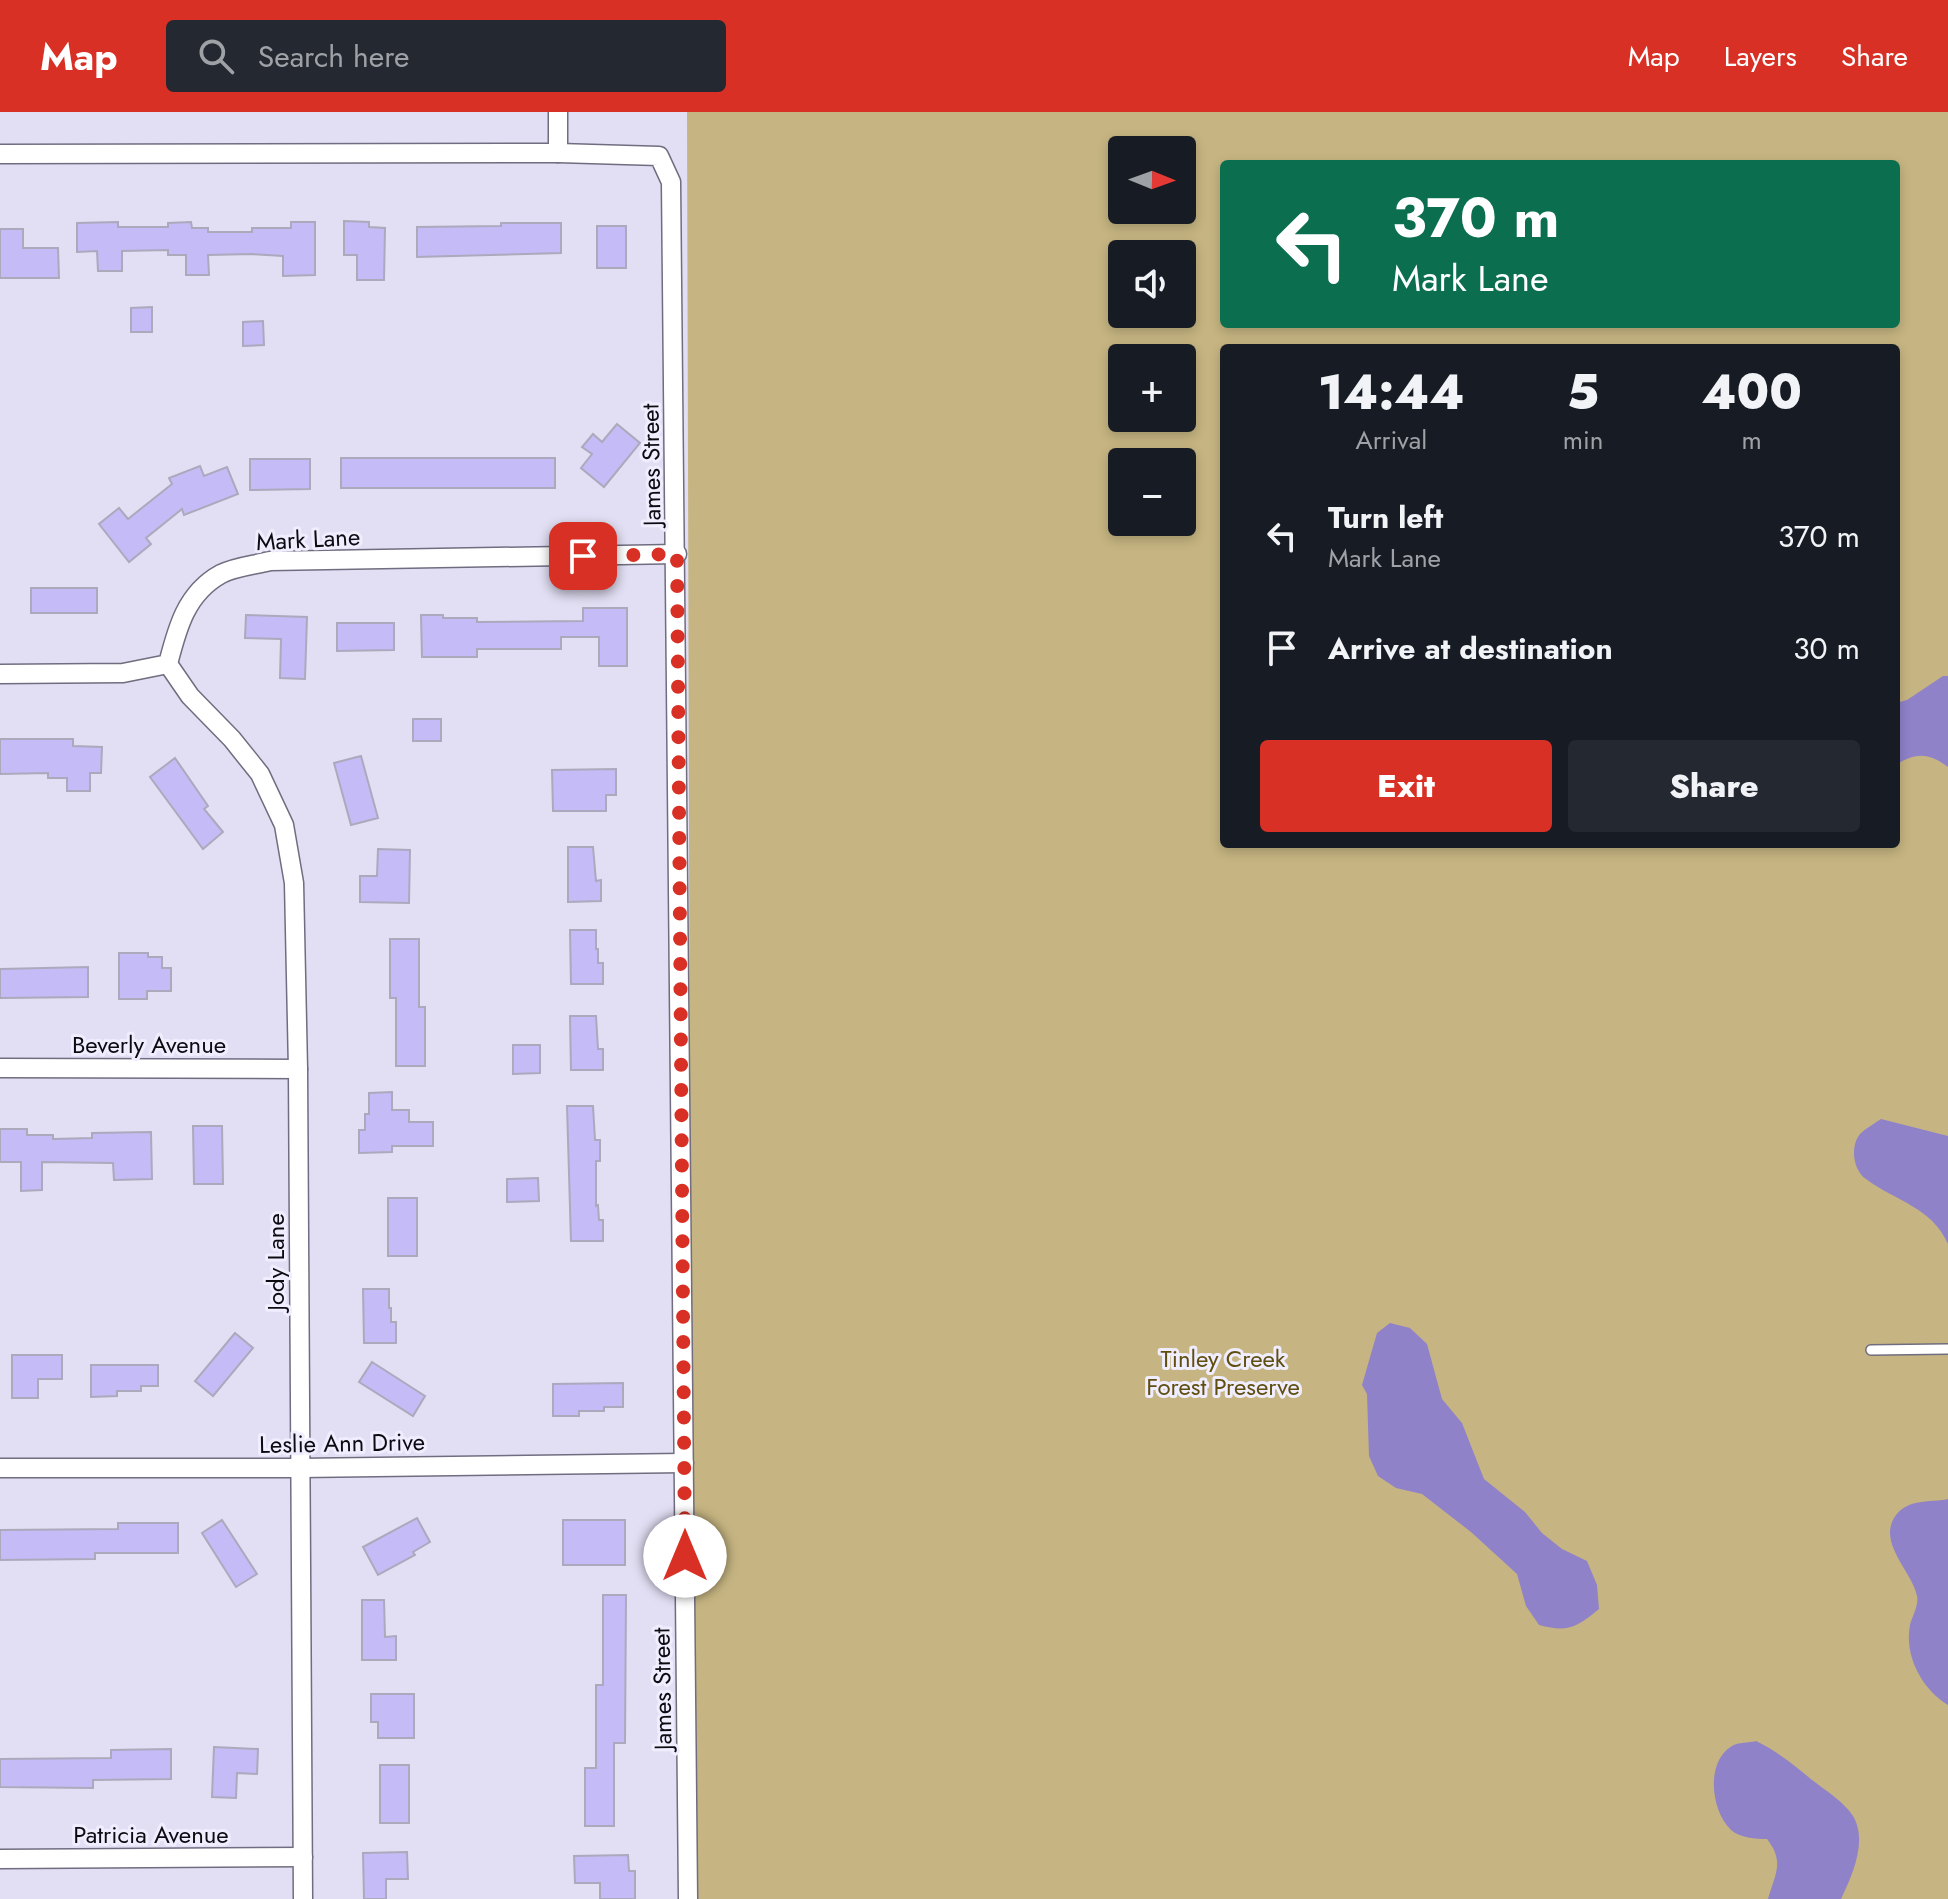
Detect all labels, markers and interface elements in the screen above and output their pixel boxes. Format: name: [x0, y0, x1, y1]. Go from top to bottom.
search box: [166, 20, 726, 92]
text: Map: [40, 29, 118, 84]
icon: search: [194, 34, 238, 78]
text: Search here: [258, 35, 410, 78]
text: Map: [1628, 36, 1680, 77]
text: Layers: [1724, 36, 1797, 77]
text: Share: [1841, 36, 1908, 77]
north arrow: [1108, 136, 1196, 224]
map controls: [1108, 136, 1196, 536]
text: 370 m: [1392, 177, 1560, 258]
icon: left: [1260, 192, 1364, 296]
button: sound: [1108, 240, 1196, 328]
text: Mark Lane: [1392, 252, 1548, 304]
button: +: [1108, 344, 1196, 432]
text: 14:44: [1318, 358, 1465, 427]
text: 5: [1567, 358, 1599, 427]
text: 400: [1701, 358, 1802, 427]
street label: James Street: [632, 403, 670, 530]
text: Arrival: [1355, 421, 1427, 459]
text: min: [1563, 421, 1603, 459]
text: m: [1742, 421, 1762, 459]
button: −: [1108, 448, 1196, 536]
text: Turn left: [1328, 496, 1443, 539]
icon: left: [1260, 514, 1304, 558]
text: 370 m: [1778, 515, 1860, 558]
street label: Mark Lane: [255, 519, 361, 559]
pin: [549, 522, 617, 590]
icon: arrive: [561, 534, 605, 578]
text: Mark Lane: [1328, 539, 1441, 577]
icon: arrive: [1260, 626, 1304, 670]
text: Arrive at destination: [1328, 627, 1613, 670]
text: 30 m: [1793, 627, 1860, 670]
button: Exit: [1260, 740, 1552, 832]
button: Share: [1568, 740, 1860, 832]
street label: Beverly Avenue: [72, 1027, 226, 1062]
street label: Jody Lane: [258, 1213, 293, 1314]
park label: Tinley Creek Forest Preserve: [1146, 1341, 1300, 1404]
street label: Leslie Ann Drive: [259, 1424, 425, 1462]
position arrow: [643, 1514, 727, 1598]
street label: James Street: [643, 1627, 681, 1754]
street label: Patricia Avenue: [73, 1817, 229, 1852]

